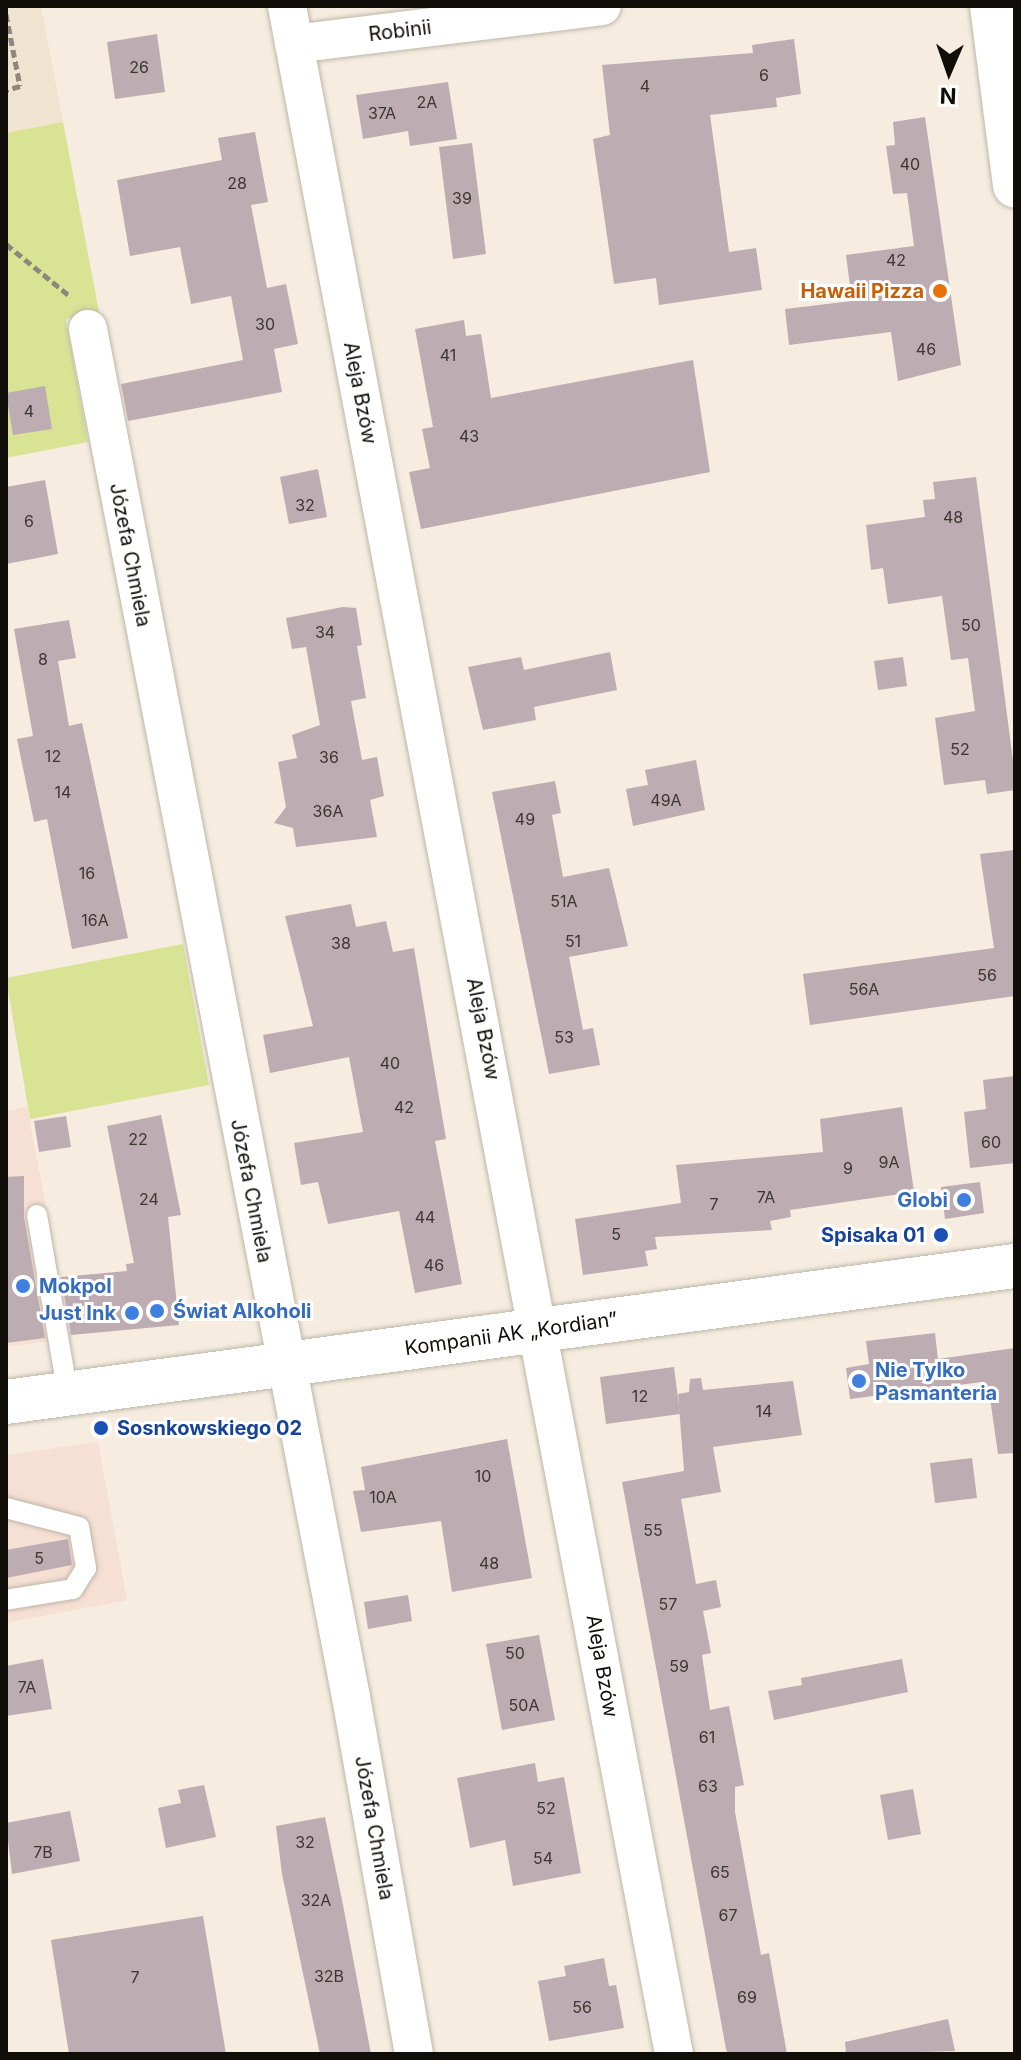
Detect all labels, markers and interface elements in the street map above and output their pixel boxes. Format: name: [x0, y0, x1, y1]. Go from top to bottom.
street label: Robinii: [367, 15, 433, 47]
north arrow: [909, 32, 989, 112]
house number: 26: [129, 57, 149, 77]
house number: 6: [759, 65, 769, 85]
house number: 4: [640, 76, 650, 96]
text: N: [939, 83, 957, 109]
house number: 2A: [417, 92, 437, 112]
house number: 37A: [368, 103, 396, 123]
house number: 40: [900, 154, 920, 174]
house number: 28: [227, 173, 247, 193]
house number: 39: [452, 188, 472, 208]
house number: 42: [886, 250, 906, 270]
place label: Hawaii Pizza: [800, 279, 924, 303]
marker: Hawaii Pizza: [931, 282, 949, 300]
house number: 30: [255, 314, 275, 334]
house number: 46: [916, 339, 936, 359]
street label: Aleja Bzów: [338, 340, 382, 446]
house number: 41: [440, 345, 456, 365]
house number: 4: [24, 401, 34, 421]
house number: 43: [459, 426, 479, 446]
street label: Józefa Chmiela: [104, 481, 156, 629]
house number: 32: [295, 495, 315, 515]
house number: 48: [943, 507, 963, 527]
house number: 6: [24, 511, 34, 531]
house number: 50: [961, 615, 981, 635]
house number: 34: [315, 622, 335, 642]
house number: 8: [38, 649, 48, 669]
house number: 52: [950, 739, 970, 759]
house number: 12: [45, 746, 61, 766]
house number: 36: [319, 747, 339, 767]
house number: 14: [55, 782, 71, 802]
house number: 49A: [650, 790, 682, 810]
house number: 36A: [313, 801, 343, 821]
house number: 49: [515, 809, 535, 829]
house number: 16: [79, 863, 95, 883]
house number: 51A: [550, 891, 578, 911]
house number: 16A: [81, 910, 109, 930]
house number: 51: [565, 931, 581, 951]
house number: 38: [331, 933, 351, 953]
house number: 56: [977, 965, 997, 985]
street label: Aleja Bzów: [461, 976, 505, 1082]
house number: 56A: [849, 979, 879, 999]
house number: 53: [554, 1027, 574, 1047]
house number: 40: [380, 1053, 400, 1073]
house number: 42: [394, 1097, 414, 1117]
street label: Józefa Chmiela: [225, 1117, 277, 1265]
house number: 22: [128, 1129, 148, 1149]
house number: 60: [981, 1132, 1001, 1152]
house number: 9A: [879, 1152, 899, 1172]
house number: 9: [843, 1158, 853, 1178]
house number: 7A: [757, 1187, 775, 1207]
place label: Globi: [897, 1188, 948, 1212]
house number: 24: [139, 1189, 159, 1209]
marker: Globi: [955, 1191, 973, 1209]
house number: 7: [709, 1194, 719, 1214]
house number: 44: [415, 1207, 435, 1227]
place label: Spisaka 01: [821, 1223, 925, 1247]
house number: 5: [611, 1224, 621, 1244]
marker: Spisaka 01: [932, 1226, 950, 1244]
house number: 46: [424, 1255, 444, 1275]
place label: Mokpol: [39, 1274, 112, 1298]
marker: Mokpol: [14, 1277, 32, 1295]
place label: Świat Alkoholi: [173, 1299, 312, 1323]
place label: Just Ink: [39, 1301, 116, 1325]
marker: Świat Alkoholi: [148, 1302, 166, 1320]
marker: Just Ink: [123, 1304, 141, 1322]
street label: Kompanii AK „Kordian”: [403, 1307, 619, 1361]
place label: Nie Tylko Pasmanteria: [875, 1358, 997, 1405]
marker: Nie Tylko Pasmanteria: [850, 1372, 868, 1390]
house number: 12: [632, 1386, 648, 1406]
house number: 14: [756, 1401, 772, 1421]
place label: Sosnkowskiego 02: [117, 1416, 302, 1440]
marker: Sosnkowskiego 02: [92, 1419, 110, 1437]
house number: 10: [475, 1466, 491, 1486]
house number: 10A: [369, 1487, 397, 1507]
house number: 55: [643, 1520, 663, 1540]
house number: 5: [34, 1548, 44, 1568]
house number: 48: [479, 1553, 499, 1573]
house number: 57: [659, 1594, 677, 1614]
street label: Aleja Bzów: [581, 1613, 623, 1719]
house number: 50: [505, 1643, 525, 1663]
house number: 59: [669, 1656, 689, 1676]
house number: 7A: [18, 1677, 36, 1697]
house number: 50A: [509, 1695, 539, 1715]
house number: 61: [699, 1727, 715, 1747]
street label: Józefa Chmiela: [350, 1754, 398, 1902]
house number: 63: [698, 1776, 718, 1796]
house number: 52: [536, 1798, 556, 1818]
house number: 32: [295, 1832, 315, 1852]
house number: 7B: [33, 1842, 53, 1862]
house number: 54: [533, 1848, 553, 1868]
house number: 65: [710, 1862, 730, 1882]
house number: 32A: [301, 1890, 331, 1910]
house number: 67: [719, 1905, 737, 1925]
house number: 32B: [314, 1966, 344, 1986]
house number: 7: [130, 1967, 140, 1987]
house number: 69: [737, 1987, 757, 2007]
house number: 56: [572, 1997, 592, 2017]

